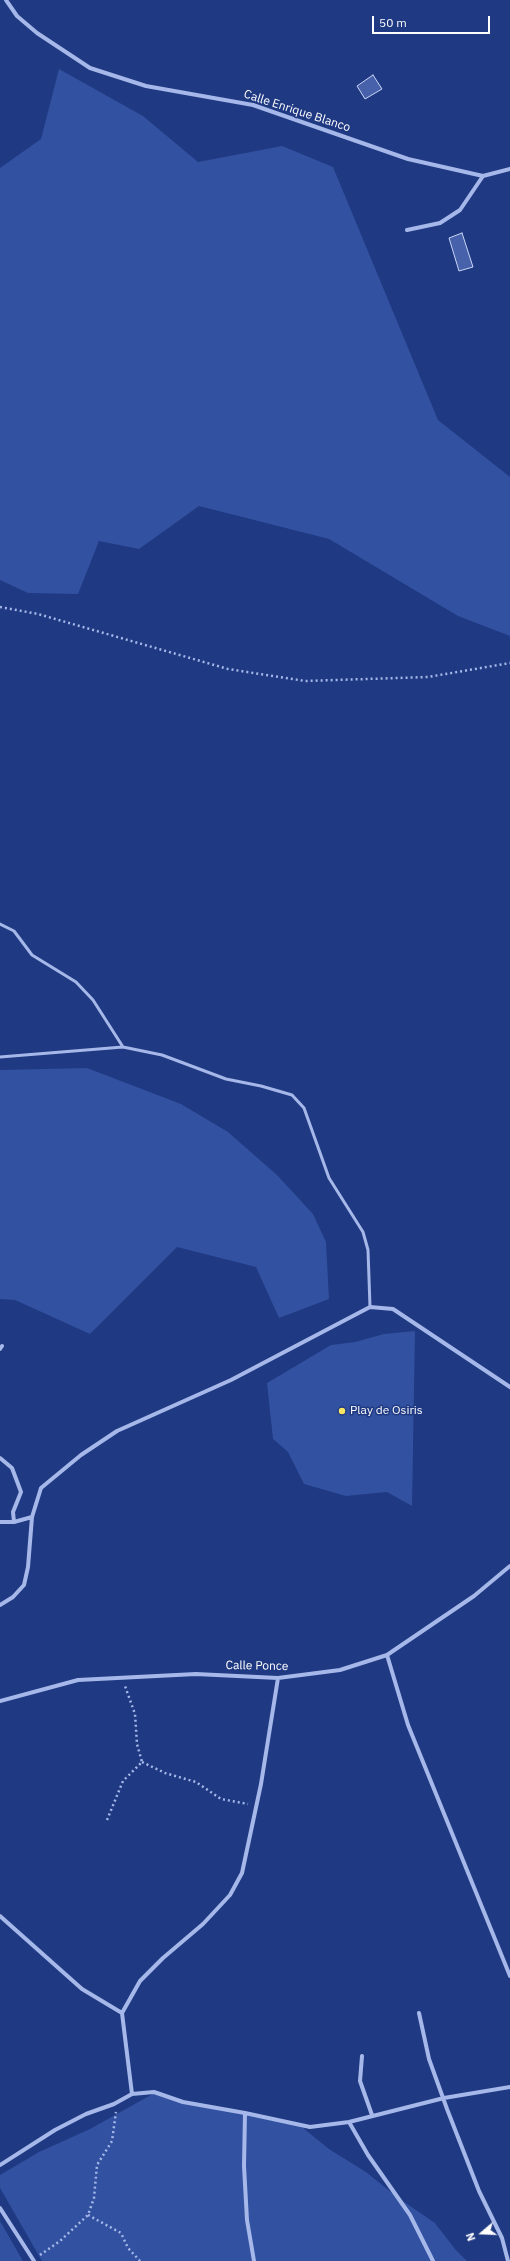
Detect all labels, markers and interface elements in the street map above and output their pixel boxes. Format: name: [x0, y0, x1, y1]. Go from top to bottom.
scale bar: [374, 8, 492, 34]
text: 50 m: [379, 15, 407, 30]
street label: Calle Enrique Blanco: [242, 87, 352, 135]
place label: Play de Osiris: [350, 1404, 423, 1418]
marker: Play de Osiris: [337, 1406, 347, 1416]
street label: Calle Ponce: [225, 1658, 289, 1674]
north arrow: [462, 2213, 502, 2253]
text: N: [463, 2231, 479, 2243]

